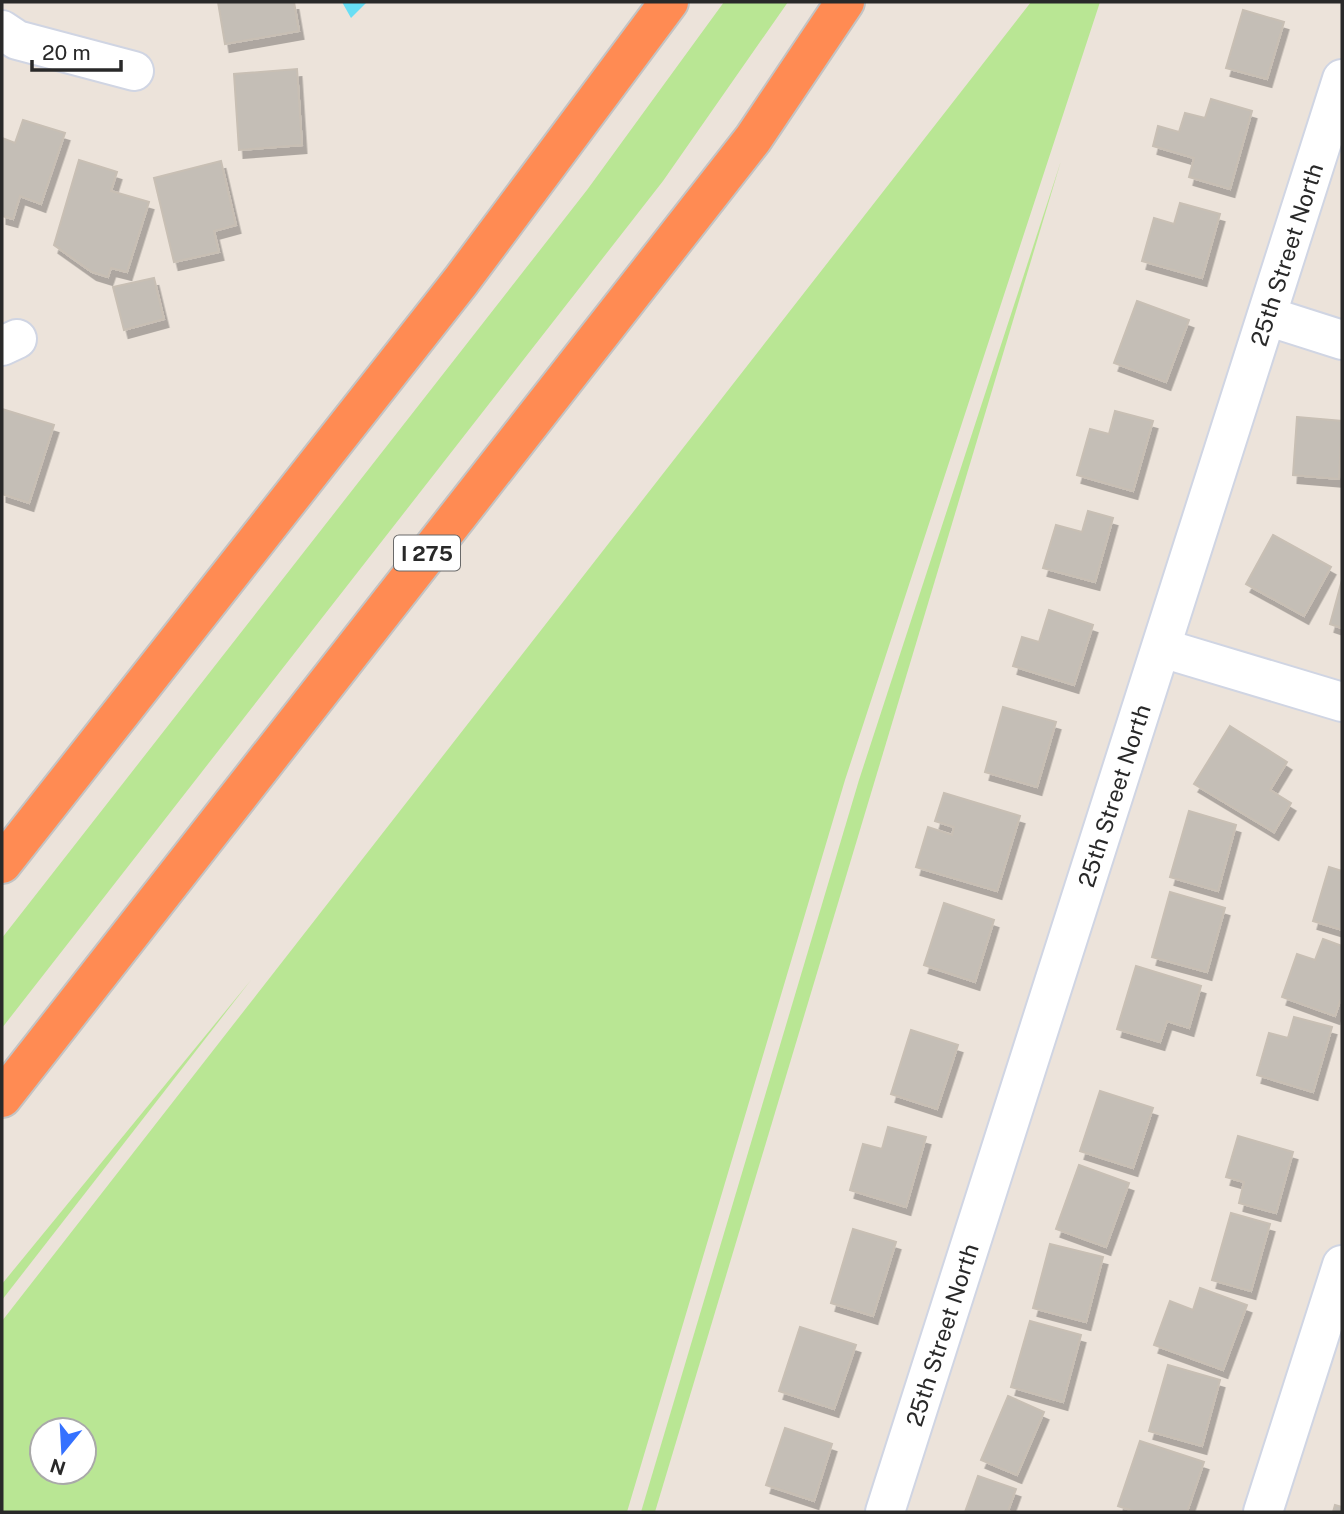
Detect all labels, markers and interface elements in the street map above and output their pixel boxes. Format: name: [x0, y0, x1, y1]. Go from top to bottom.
scale bar: [32, 28, 121, 72]
text: 20 m: [42, 40, 91, 65]
street label: 25th Street North: [1244, 160, 1328, 349]
road number: I 275: [394, 536, 460, 570]
street label: 25th Street North: [1072, 701, 1155, 890]
street label: 25th Street North: [900, 1240, 983, 1429]
north arrow: [28, 1416, 98, 1486]
text: N: [47, 1454, 68, 1480]

